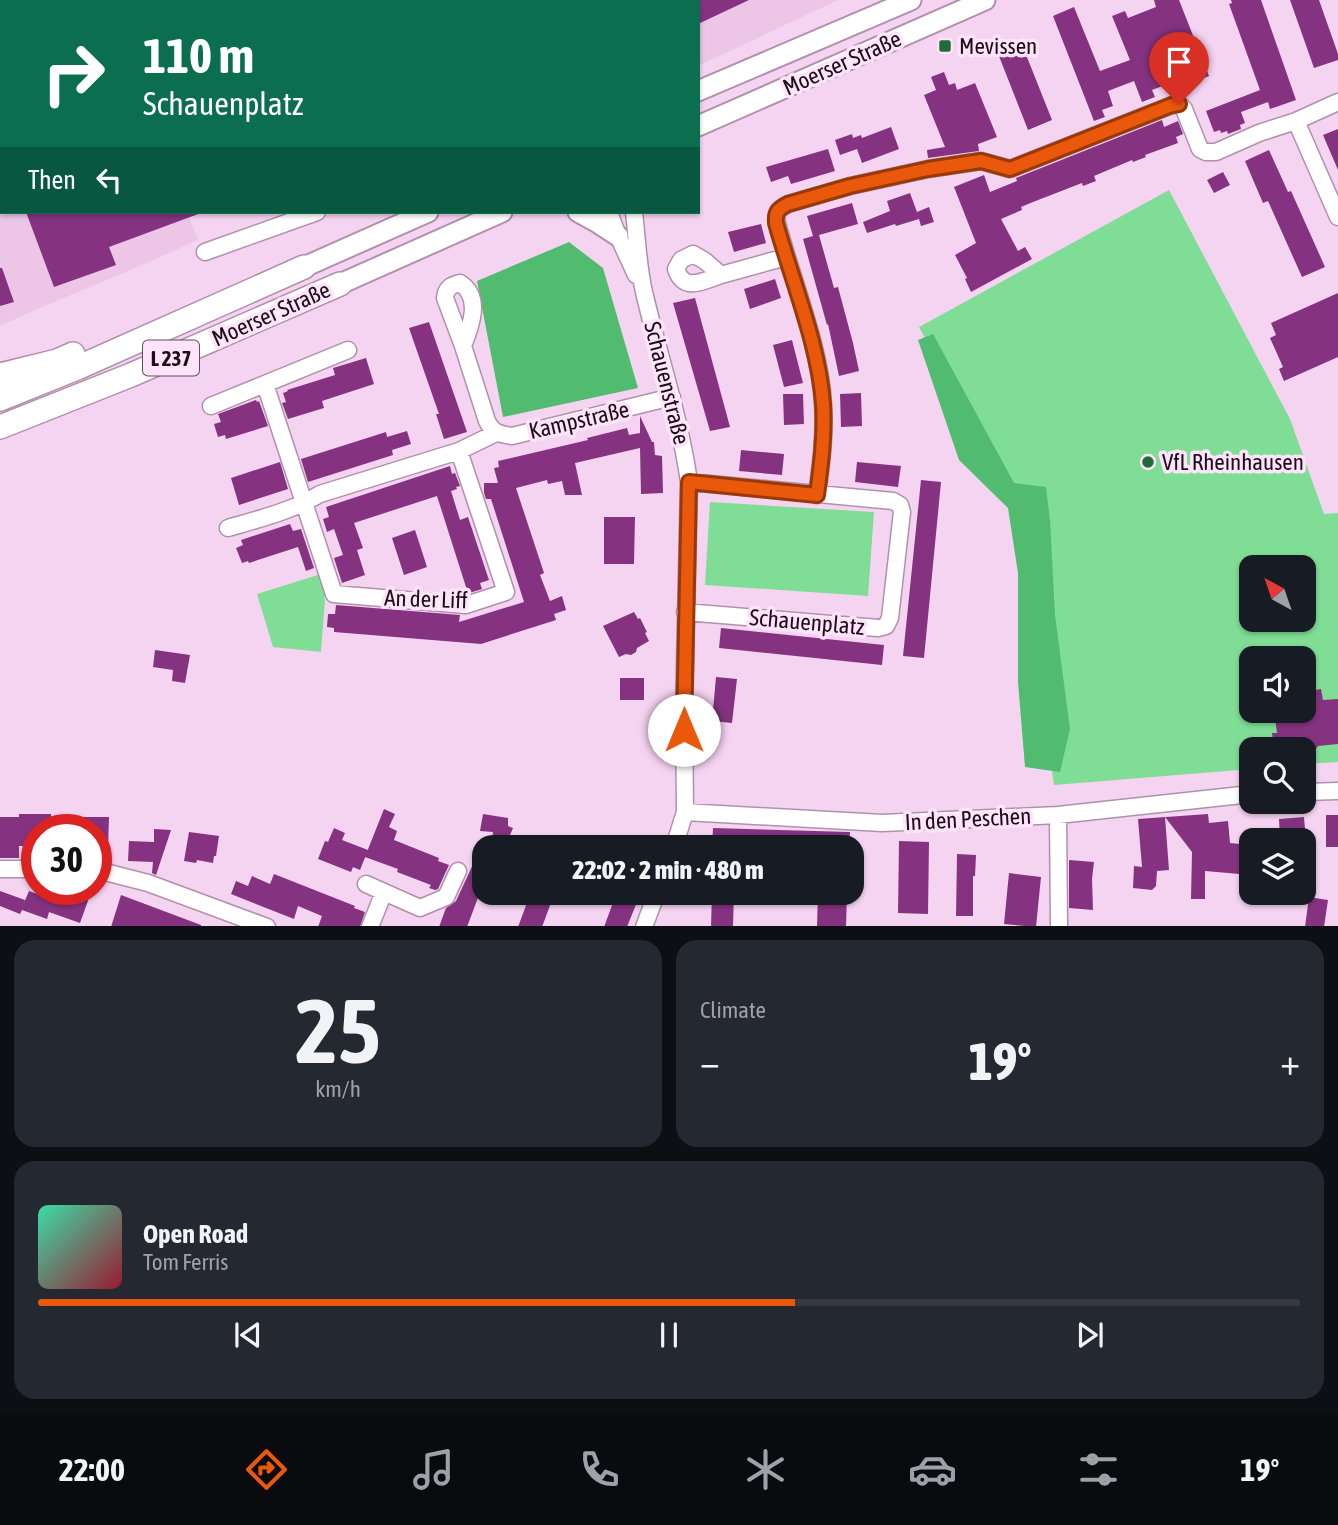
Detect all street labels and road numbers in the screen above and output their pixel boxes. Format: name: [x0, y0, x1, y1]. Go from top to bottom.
street label: Moerser Straße: [779, 25, 905, 101]
street label: Moerser Straße: [208, 276, 334, 352]
street label: Schauenstraße: [639, 319, 695, 447]
road number: L 237: [143, 340, 199, 376]
street label: Kampstraße: [526, 396, 632, 444]
street label: An der Liff: [384, 585, 469, 613]
street label: Schauenplatz: [748, 604, 866, 640]
street label: In den Peschen: [904, 803, 1032, 835]

